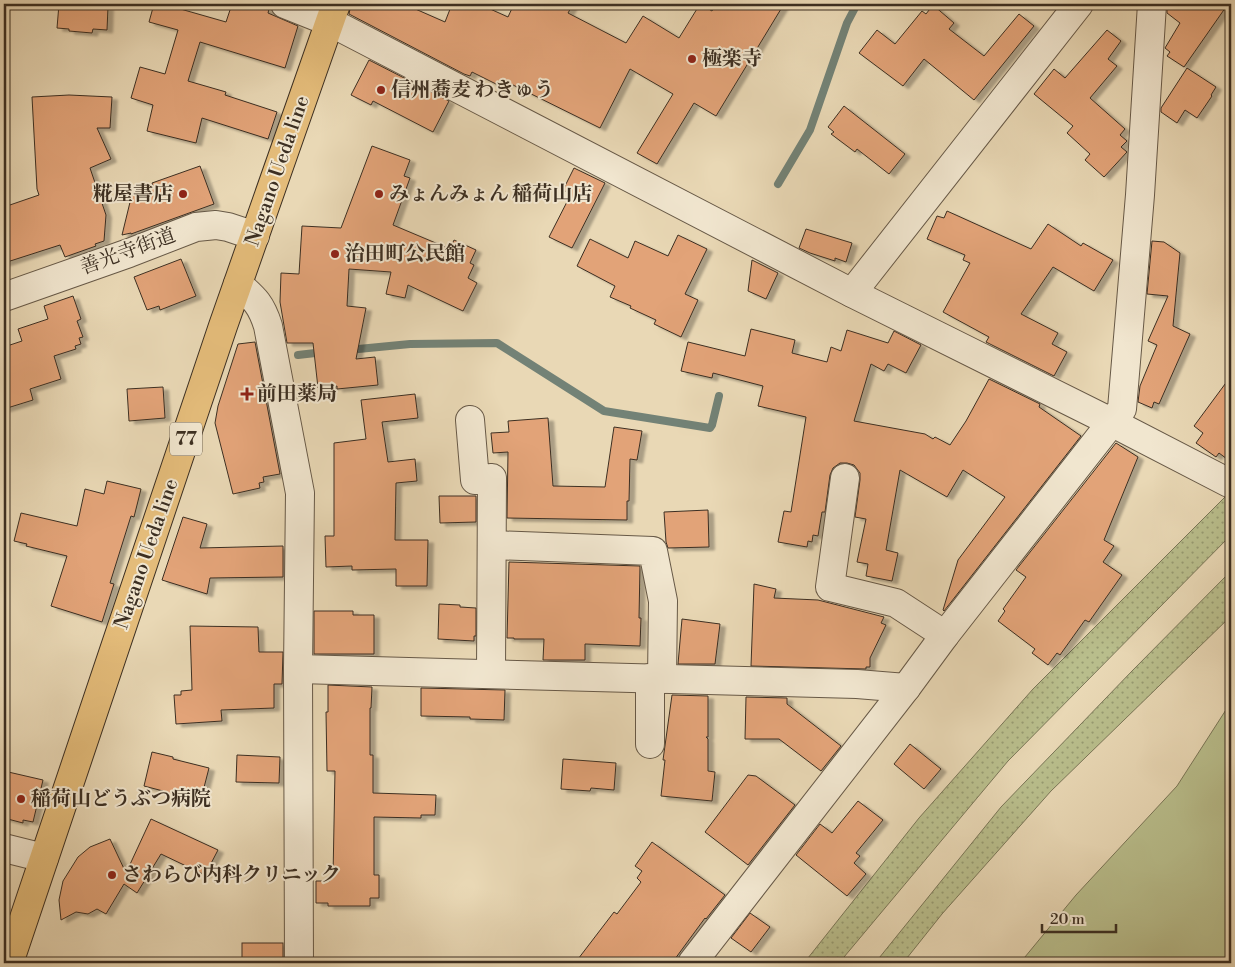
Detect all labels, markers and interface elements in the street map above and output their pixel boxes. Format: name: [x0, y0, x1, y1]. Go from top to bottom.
place label: 極楽寺: [702, 47, 762, 72]
marker: 極楽寺: [686, 53, 698, 65]
place label: 信州蕎麦 わきゅう: [391, 78, 554, 103]
marker: 信州蕎麦 わきゅう: [375, 84, 387, 96]
street label: Nagano Ueda line: [241, 93, 315, 249]
place label: 糀屋書店: [93, 182, 173, 207]
place label: みょんみょん 稲荷山店: [389, 182, 592, 207]
marker: 糀屋書店: [177, 188, 189, 200]
marker: みょんみょん 稲荷山店: [373, 188, 385, 200]
street label: 善光寺街道: [77, 223, 179, 281]
place label: 治田町公民館: [345, 242, 465, 267]
marker: 治田町公民館: [329, 248, 341, 260]
place label: 前田薬局: [257, 382, 337, 407]
marker: 前田薬局: [241, 388, 253, 400]
road number: 77: [170, 422, 202, 456]
street label: Nagano Ueda line: [110, 476, 184, 632]
place label: 稲荷山どうぶつ病院: [31, 787, 211, 812]
marker: 稲荷山どうぶつ病院: [15, 793, 27, 805]
place label: さわらび内科クリニック: [122, 863, 341, 888]
marker: さわらび内科クリニック: [106, 869, 118, 881]
scale bar: [1042, 902, 1116, 934]
text: 20 m: [1050, 910, 1085, 929]

